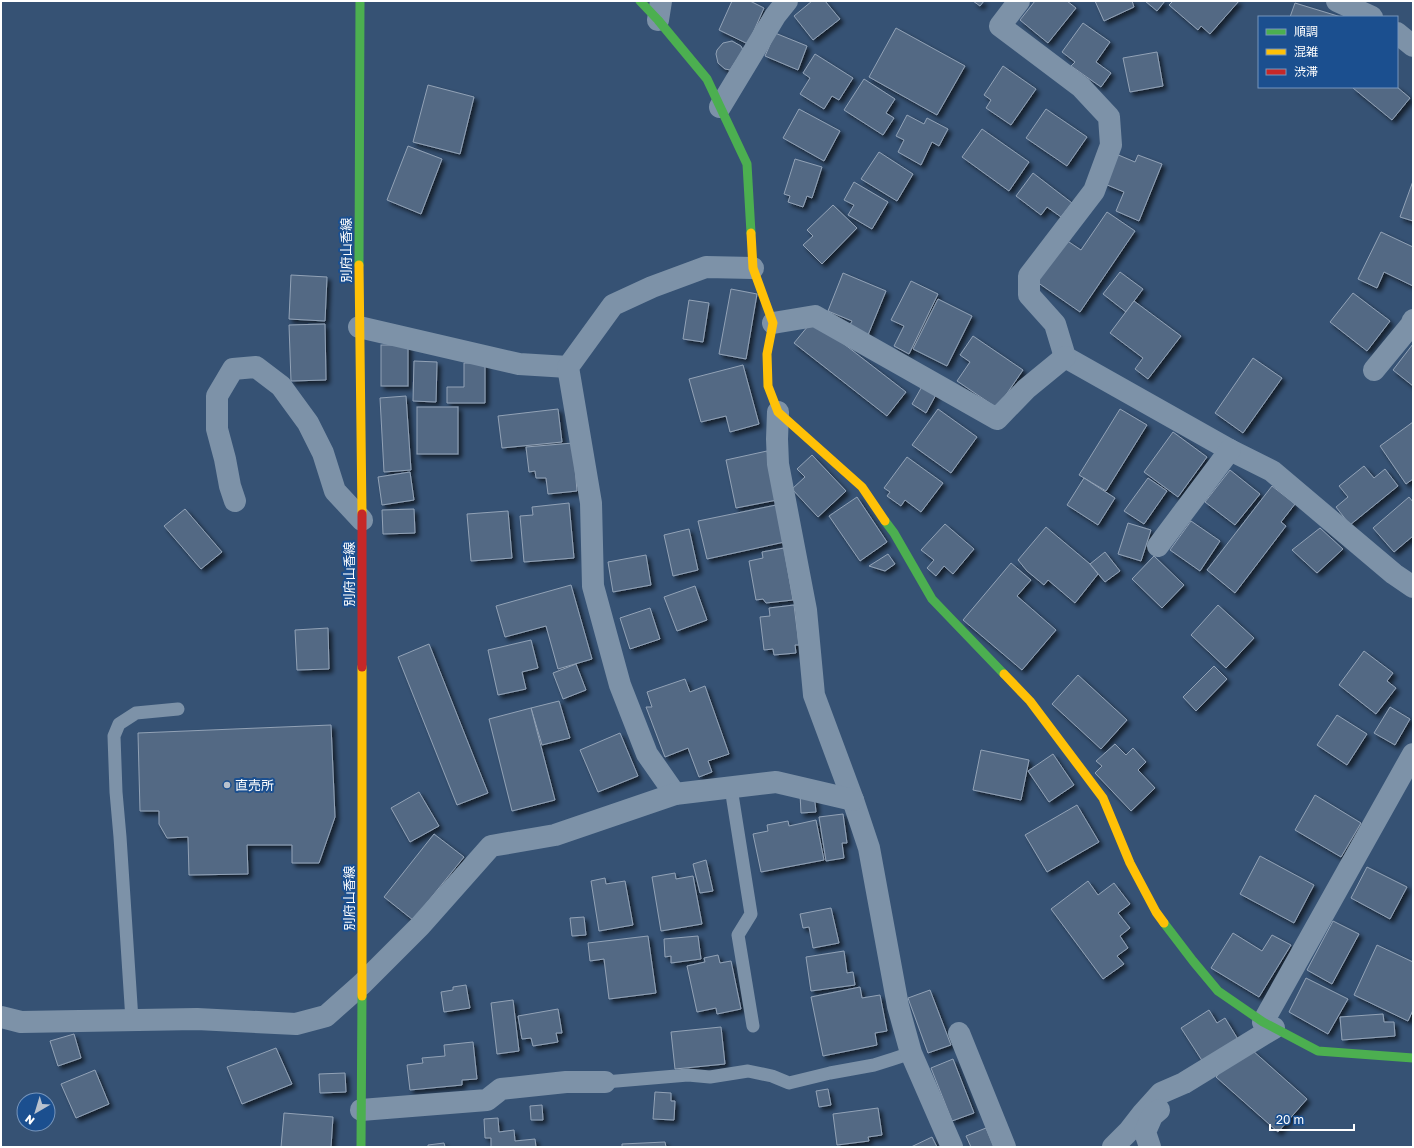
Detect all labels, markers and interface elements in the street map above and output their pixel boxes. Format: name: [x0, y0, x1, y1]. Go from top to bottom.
legend: [1258, 16, 1398, 88]
text: 順調: [1294, 24, 1318, 39]
text: 混雑: [1294, 44, 1318, 59]
text: 渋滞: [1294, 64, 1318, 79]
street label: 別府山香線: [338, 217, 354, 283]
street label: 別府山香線: [341, 541, 357, 607]
place label: 直売所: [235, 777, 274, 793]
marker: 直売所: [222, 780, 232, 790]
street label: 別府山香線: [341, 865, 357, 931]
north arrow: [16, 1092, 56, 1132]
scale bar: [1270, 1106, 1354, 1132]
text: 20 m: [1276, 1112, 1304, 1127]
text: N: [22, 1113, 37, 1128]

